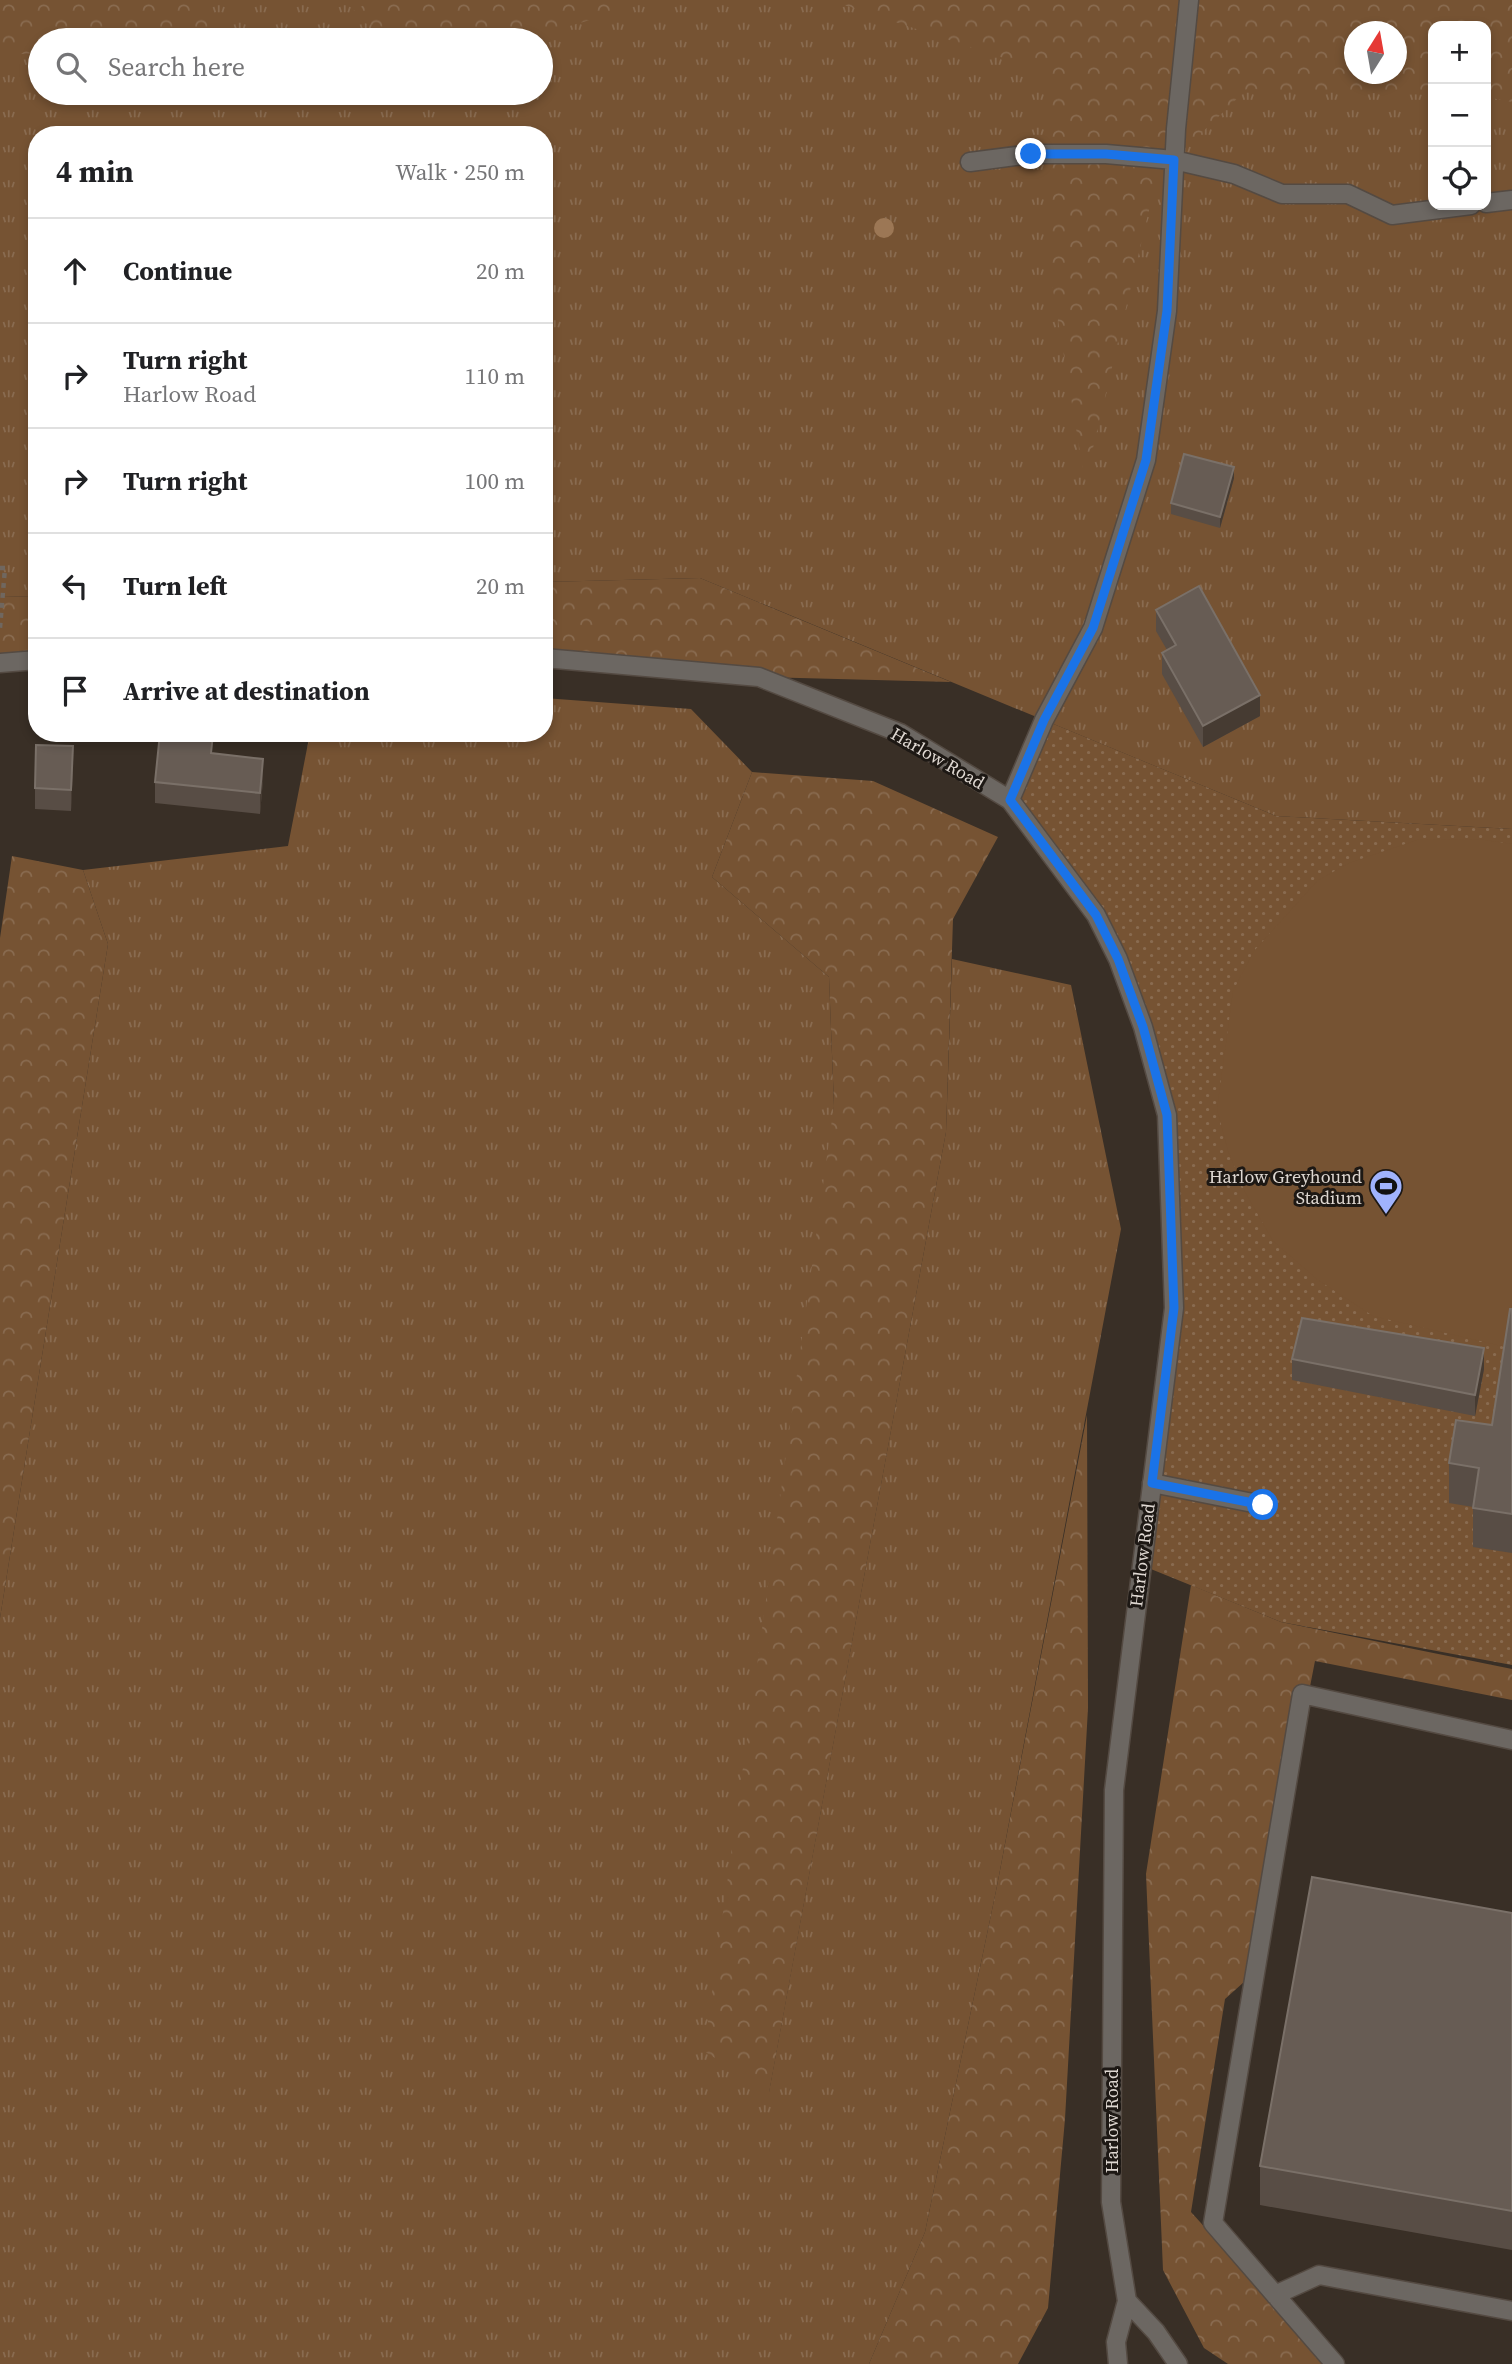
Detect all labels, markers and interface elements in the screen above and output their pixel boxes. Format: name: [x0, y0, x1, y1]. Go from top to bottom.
north arrow: [1344, 21, 1407, 84]
map controls: [1428, 21, 1491, 210]
button: +: [1428, 21, 1491, 84]
search box: [28, 28, 553, 105]
icon: search: [52, 48, 90, 86]
text: Search here: [108, 49, 245, 85]
button: −: [1428, 84, 1491, 147]
route end: [1015, 138, 1046, 169]
button: locate: [1428, 147, 1491, 210]
text: 4 min: [56, 151, 134, 192]
text: Walk · 250 m: [395, 156, 525, 188]
icon: ahead: [56, 252, 94, 290]
text: Continue: [123, 253, 232, 289]
text: 20 m: [476, 255, 525, 287]
text: Turn right: [123, 342, 247, 378]
icon: right: [56, 357, 94, 395]
text: 110 m: [464, 360, 525, 392]
text: Harlow Road: [123, 378, 256, 410]
icon: right: [56, 462, 94, 500]
text: Turn right: [123, 463, 247, 499]
text: 100 m: [464, 465, 525, 497]
icon: left: [56, 567, 94, 605]
text: Turn left: [123, 568, 227, 604]
text: 20 m: [476, 570, 525, 602]
icon: arrive: [56, 672, 94, 710]
text: Arrive at destination: [123, 673, 370, 709]
street label: Harlow Road: [887, 721, 989, 795]
place label: Harlow Greyhound Stadium: [1209, 1164, 1362, 1210]
sports icon: Harlow Greyhound Stadium: [1367, 1167, 1405, 1216]
route start: [1247, 1489, 1278, 1520]
street label: Harlow Road: [1123, 1502, 1161, 1608]
street label: Harlow Road: [1099, 2069, 1124, 2173]

